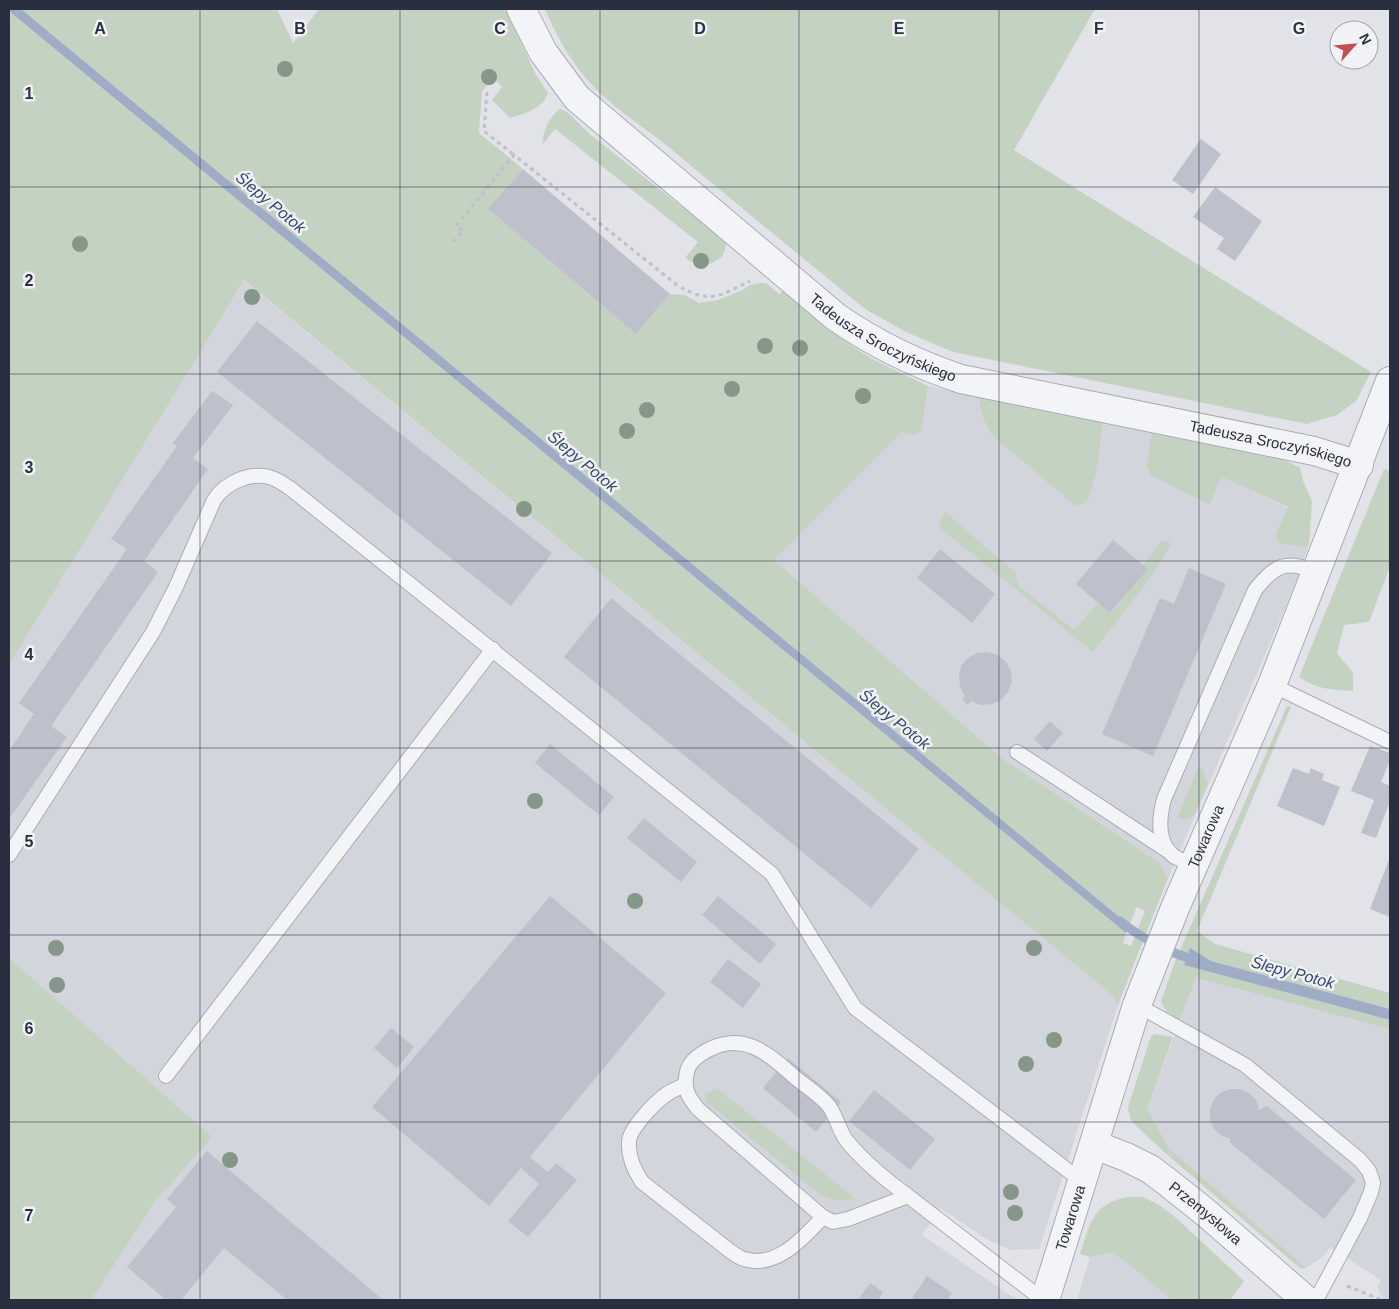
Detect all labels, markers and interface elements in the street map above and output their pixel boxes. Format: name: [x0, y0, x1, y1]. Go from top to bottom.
text: A: [94, 20, 106, 37]
text: B: [294, 20, 306, 37]
text: C: [494, 20, 506, 37]
text: D: [694, 20, 706, 37]
text: E: [894, 20, 905, 37]
text: F: [1094, 20, 1104, 37]
text: G: [1293, 20, 1305, 37]
north arrow: [1329, 20, 1379, 70]
text: N: [1356, 31, 1375, 47]
text: 1: [25, 85, 34, 102]
water label: Ślepy Potok: [233, 168, 310, 237]
text: 2: [25, 272, 34, 289]
street label: Tadeusza Sroczyńskiego: [807, 290, 959, 385]
street label: Tadeusza Sroczyńskiego: [1188, 417, 1354, 470]
water label: Ślepy Potok: [545, 427, 622, 496]
text: 3: [25, 459, 34, 476]
text: 4: [25, 646, 34, 663]
water label: Ślepy Potok: [856, 685, 935, 753]
street label: Towarowa: [1184, 801, 1227, 871]
text: 5: [25, 833, 34, 850]
water label: Ślepy Potok: [1249, 952, 1338, 992]
text: 6: [25, 1020, 34, 1037]
street label: Przemysłowa: [1166, 1178, 1246, 1248]
street label: Towarowa: [1052, 1182, 1088, 1253]
text: 7: [25, 1207, 34, 1224]

